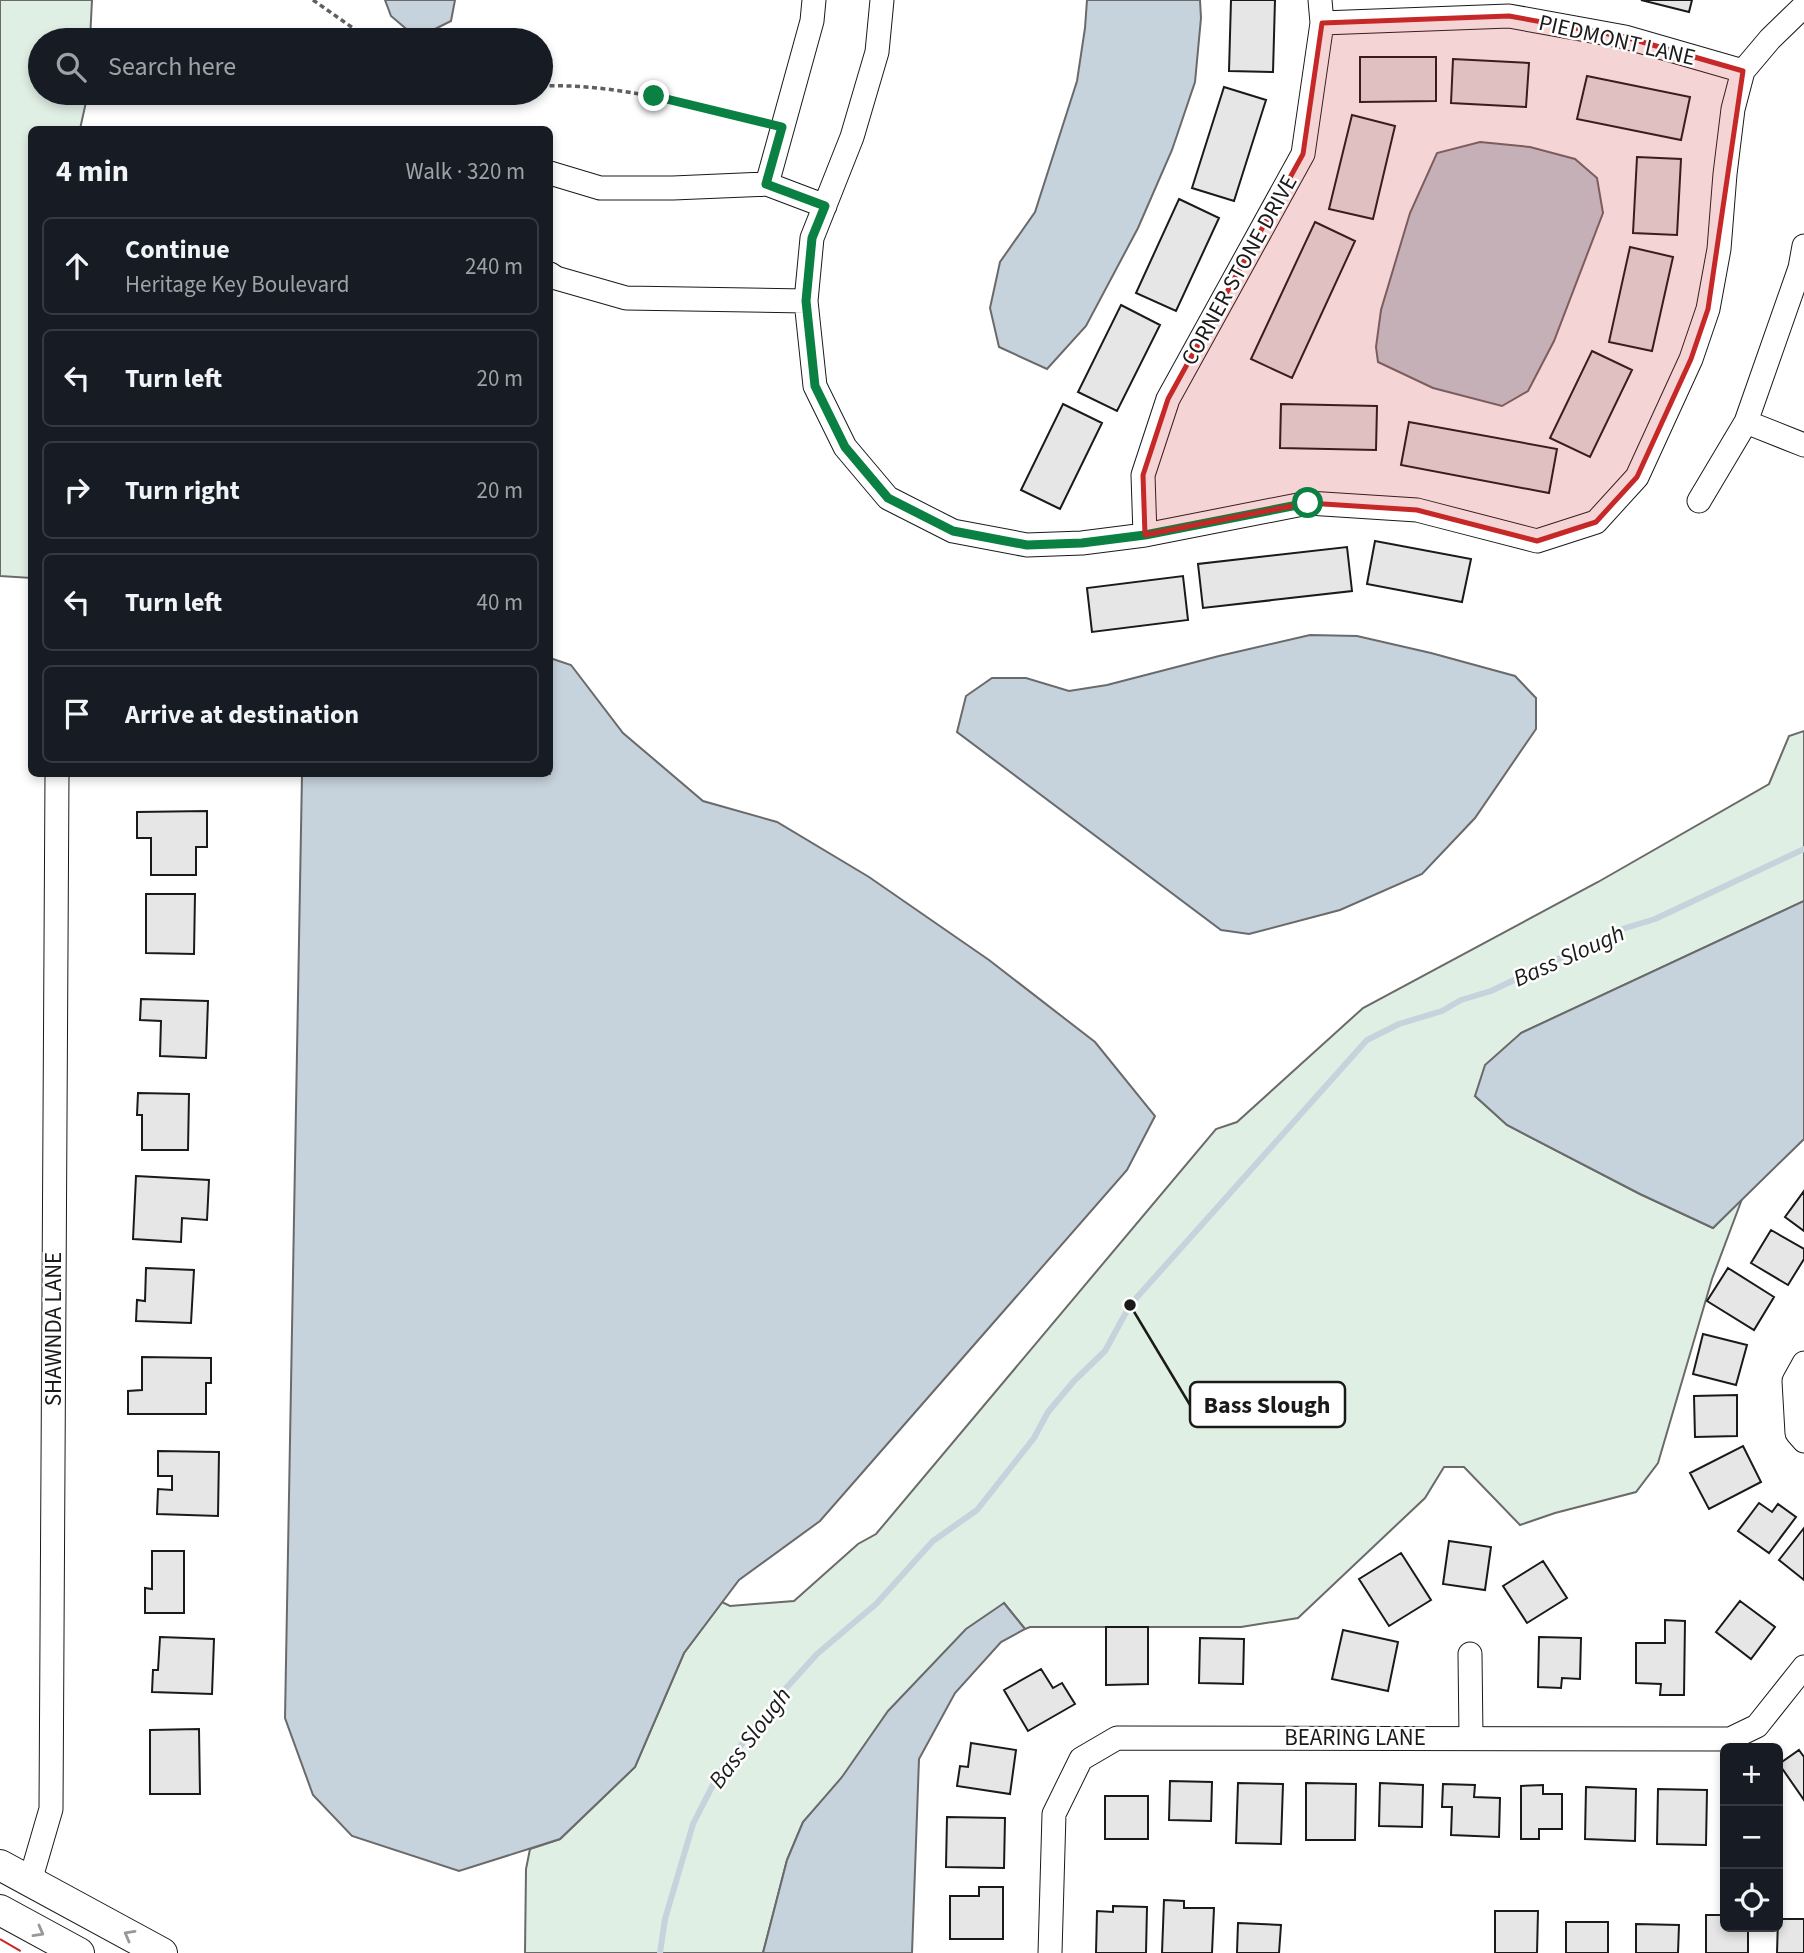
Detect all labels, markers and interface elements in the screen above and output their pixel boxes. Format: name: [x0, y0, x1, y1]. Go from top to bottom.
street label: PIEDMONT LANE: [1535, 6, 1699, 74]
search box: [28, 28, 553, 105]
icon: search: [52, 48, 90, 86]
text: Search here: [108, 48, 236, 85]
route end: [638, 80, 669, 111]
text: 4 min: [56, 150, 129, 193]
text: Walk · 320 m: [406, 155, 525, 188]
street label: CORNER STONE DRIVE: [1173, 169, 1305, 371]
text: Continue: [125, 231, 230, 268]
icon: ahead: [58, 247, 96, 285]
text: 240 m: [465, 250, 523, 283]
text: Heritage Key Boulevard: [125, 268, 350, 301]
icon: left: [58, 359, 96, 397]
text: Turn left: [125, 360, 222, 397]
text: 20 m: [476, 362, 523, 395]
icon: right: [58, 471, 96, 509]
text: Turn right: [125, 472, 240, 509]
text: 20 m: [476, 474, 523, 507]
route start: [1292, 487, 1323, 518]
icon: left: [58, 583, 96, 621]
text: Turn left: [125, 584, 222, 621]
text: 40 m: [476, 586, 523, 619]
icon: arrive: [58, 695, 96, 733]
text: Arrive at destination: [125, 696, 359, 733]
water label: Bass Slough: [1508, 916, 1630, 996]
street label: SHAWNDA LANE: [37, 1252, 70, 1406]
callout: Bass Slough: [1190, 1382, 1345, 1427]
text: Bass Slough: [1204, 1388, 1330, 1423]
water label: Bass Slough: [700, 1680, 800, 1796]
street label: BEARING LANE: [1284, 1721, 1426, 1754]
map controls: [1720, 1743, 1783, 1932]
button: +: [1720, 1743, 1783, 1806]
button: −: [1720, 1806, 1783, 1869]
button: locate: [1720, 1869, 1783, 1932]
one-way arrow: [32, 1923, 45, 1937]
one-way arrow: [123, 1930, 136, 1943]

